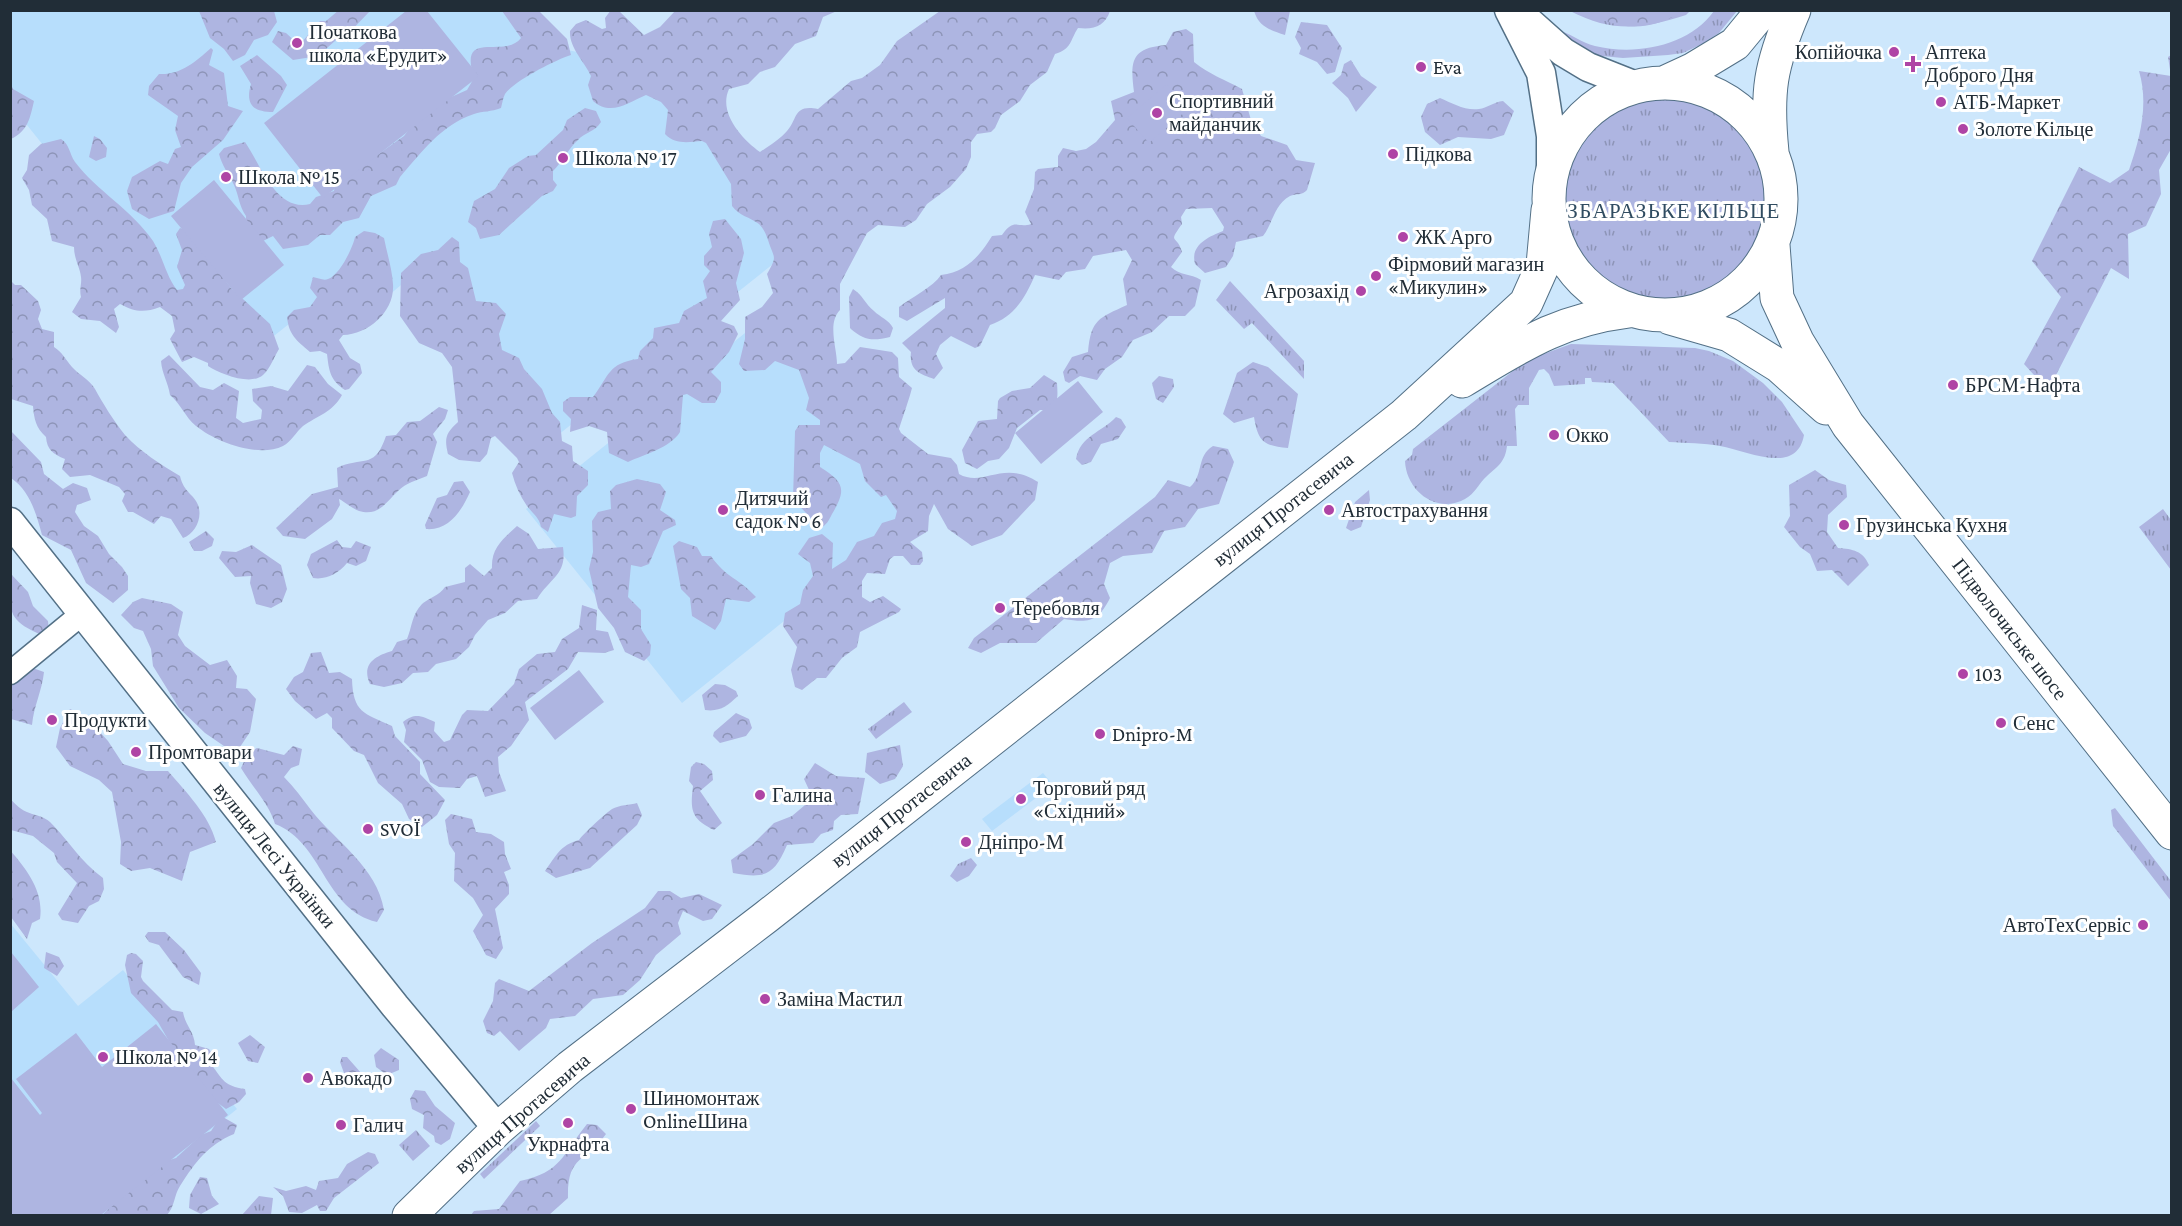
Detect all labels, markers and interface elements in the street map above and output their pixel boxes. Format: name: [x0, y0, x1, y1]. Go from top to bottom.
place label: Початкова школа «Ерудит»: [309, 21, 448, 67]
marker: Початкова школа «Ерудит»: [290, 36, 304, 50]
place label: Копійочка: [1795, 41, 1882, 63]
place label: Аптека Доброго Дня: [1925, 41, 2034, 87]
marker: Копійочка: [1887, 45, 1901, 59]
place label: Eva: [1433, 56, 1462, 78]
marker: Аптека Доброго Дня: [1906, 57, 1920, 71]
marker: Eva: [1414, 60, 1428, 74]
place label: Спортивний майданчик: [1169, 90, 1274, 136]
place label: АТБ-Маркет: [1953, 91, 2060, 114]
marker: АТБ-Маркет: [1934, 95, 1948, 109]
marker: Спортивний майданчик: [1150, 106, 1164, 120]
place label: Золоте Кільце: [1975, 118, 2094, 141]
marker: Золоте Кільце: [1956, 122, 1970, 136]
place label: Підкова: [1405, 143, 1472, 166]
place label: Школа № 17: [575, 147, 677, 169]
marker: Підкова: [1386, 147, 1400, 161]
marker: Школа № 17: [556, 151, 570, 165]
place label: Школа № 15: [238, 166, 340, 188]
marker: Школа № 15: [219, 170, 233, 184]
district label: ЗБАРАЗЬКЕ КІЛЬЦЕ: [1567, 199, 1781, 223]
place label: ЖК Арго: [1415, 226, 1492, 249]
marker: ЖК Арго: [1396, 230, 1410, 244]
place label: Фірмовий магазин «Микулин»: [1388, 253, 1544, 299]
marker: Фірмовий магазин «Микулин»: [1369, 269, 1383, 283]
place label: Агрозахід: [1264, 280, 1349, 303]
marker: Агрозахід: [1354, 284, 1368, 298]
place label: БРСМ-Нафта: [1965, 374, 2081, 397]
marker: БРСМ-Нафта: [1946, 378, 1960, 392]
place label: Окко: [1566, 424, 1609, 446]
marker: Окко: [1547, 428, 1561, 442]
street label: вулиця Протасевича: [1209, 448, 1358, 571]
place label: Дитячий садок № 6: [735, 487, 822, 533]
place label: Автострахування: [1341, 499, 1488, 522]
marker: Дитячий садок № 6: [716, 503, 730, 517]
marker: Автострахування: [1322, 503, 1336, 517]
place label: Грузинська Кухня: [1856, 514, 2007, 537]
marker: Грузинська Кухня: [1837, 518, 1851, 532]
street label: Підволочиське шосе: [1947, 554, 2072, 705]
place label: Теребовля: [1012, 597, 1100, 620]
marker: Теребовля: [993, 601, 1007, 615]
place label: 103: [1975, 663, 2002, 685]
marker: 103: [1956, 667, 1970, 681]
place label: Продукти: [64, 709, 147, 732]
place label: Сенс: [2013, 712, 2055, 734]
marker: Продукти: [45, 713, 59, 727]
marker: Сенс: [1994, 716, 2008, 730]
place label: Dnipro-M: [1112, 723, 1193, 746]
marker: Dnipro-M: [1093, 727, 1107, 741]
place label: Промтовари: [148, 741, 252, 764]
marker: Промтовари: [129, 745, 143, 759]
street label: вулиця Протасевича: [827, 749, 976, 872]
place label: Торговий ряд «Східний»: [1033, 777, 1145, 823]
street label: вулиця Лесі Українки: [209, 778, 341, 933]
place label: Галина: [772, 784, 833, 806]
marker: Галина: [753, 788, 767, 802]
marker: Торговий ряд «Східний»: [1014, 792, 1028, 806]
place label: SVOЇ: [380, 818, 421, 840]
marker: SVOЇ: [361, 822, 375, 836]
place label: Дніпро-М: [978, 831, 1064, 854]
marker: Дніпро-М: [959, 835, 973, 849]
place label: АвтоТехСервіс: [2003, 914, 2131, 937]
marker: АвтоТехСервіс: [2136, 918, 2150, 932]
place label: Заміна Мастил: [777, 988, 902, 1010]
marker: Заміна Мастил: [758, 992, 772, 1006]
place label: Школа № 14: [115, 1046, 218, 1068]
street label: вулиця Протасевича: [450, 1048, 595, 1178]
marker: Школа № 14: [96, 1050, 110, 1064]
place label: Авокадо: [320, 1067, 392, 1090]
marker: Авокадо: [301, 1071, 315, 1085]
place label: Шиномонтаж OnlineШина: [643, 1087, 759, 1132]
marker: Шиномонтаж OnlineШина: [624, 1102, 638, 1116]
place label: Галич: [353, 1114, 404, 1136]
marker: Укрнафта: [561, 1116, 575, 1130]
marker: Галич: [334, 1118, 348, 1132]
place label: Укрнафта: [527, 1133, 609, 1156]

